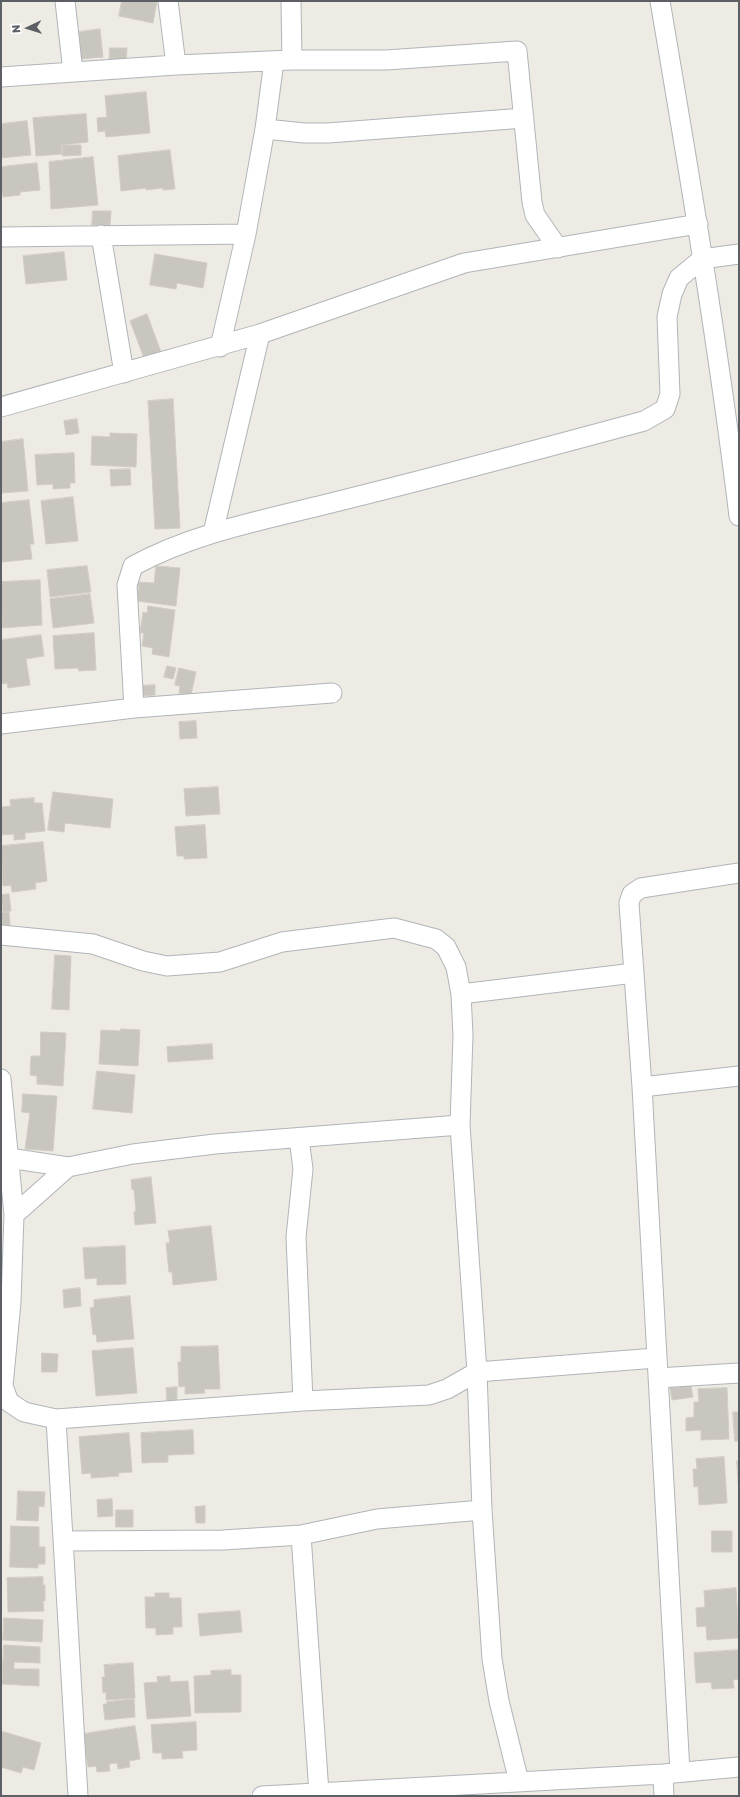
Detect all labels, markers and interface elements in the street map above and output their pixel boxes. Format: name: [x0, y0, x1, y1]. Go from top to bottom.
north arrow: [8, 8, 48, 48]
text: N: [9, 24, 22, 34]

